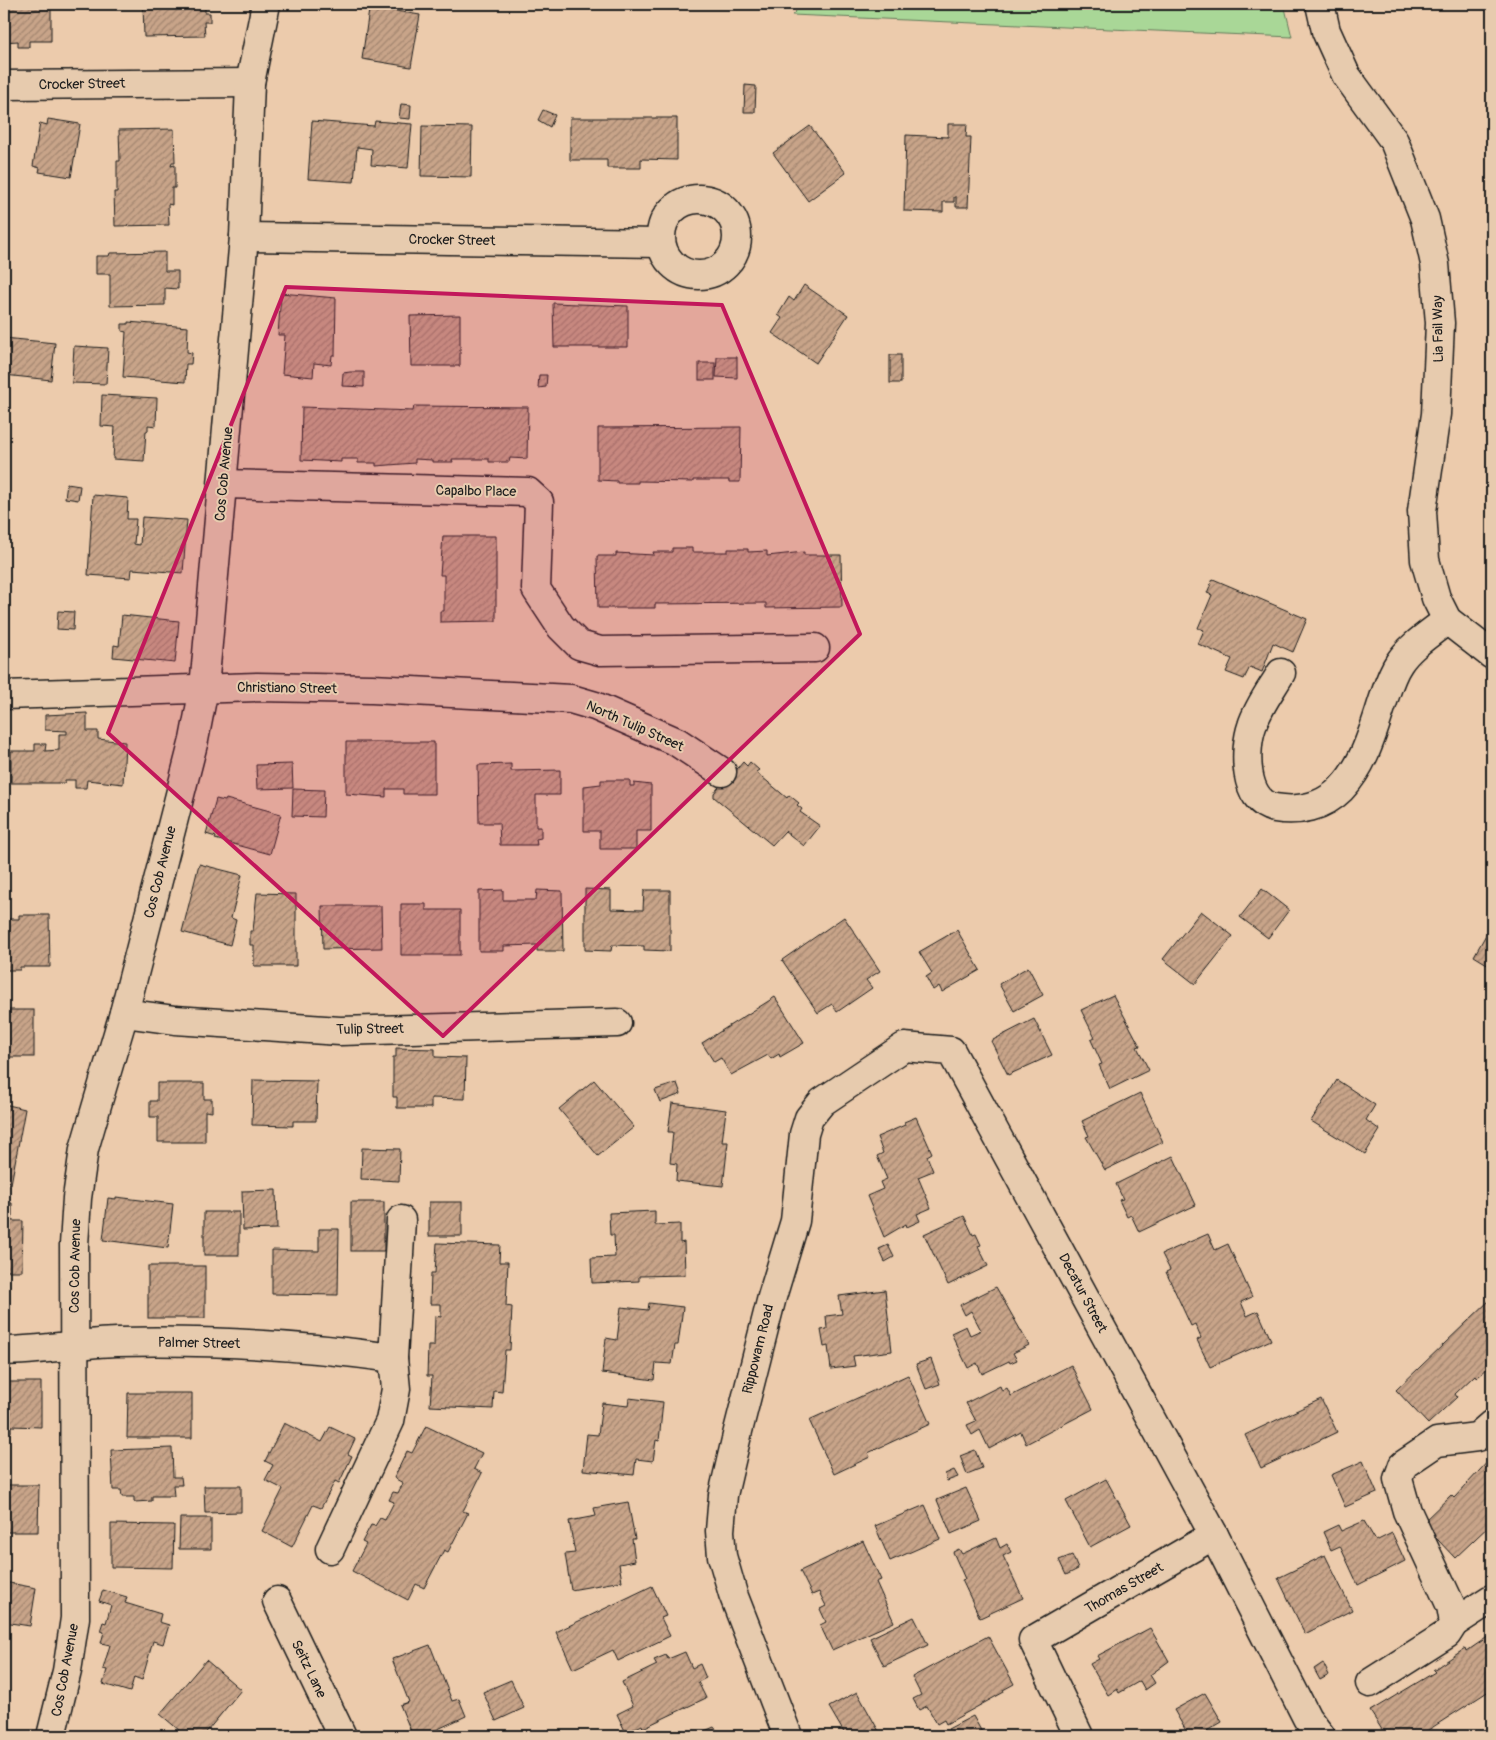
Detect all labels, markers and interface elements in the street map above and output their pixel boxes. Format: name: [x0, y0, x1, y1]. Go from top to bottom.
street label: Crocker Street: [38, 75, 126, 93]
street label: Crocker Street: [408, 231, 496, 249]
street label: Lia Fail Way: [1429, 295, 1447, 363]
street label: Cos Cob Avenue: [211, 426, 237, 522]
street label: Capalbo Place: [436, 482, 517, 500]
street label: Christiano Street: [237, 679, 337, 697]
street label: North Tulip Street: [584, 697, 687, 755]
street label: Cos Cob Avenue: [140, 824, 180, 920]
street label: Tulip Street: [336, 1020, 404, 1038]
street label: Cos Cob Avenue: [66, 1218, 84, 1313]
street label: Decatur Street: [1055, 1250, 1111, 1336]
street label: Rippowam Road: [739, 1302, 777, 1396]
street label: Palmer Street: [158, 1334, 241, 1352]
street label: Thomas Street: [1082, 1559, 1167, 1617]
street label: Cos Cob Avenue: [48, 1622, 82, 1718]
street label: Seitz Lane: [288, 1637, 330, 1701]

